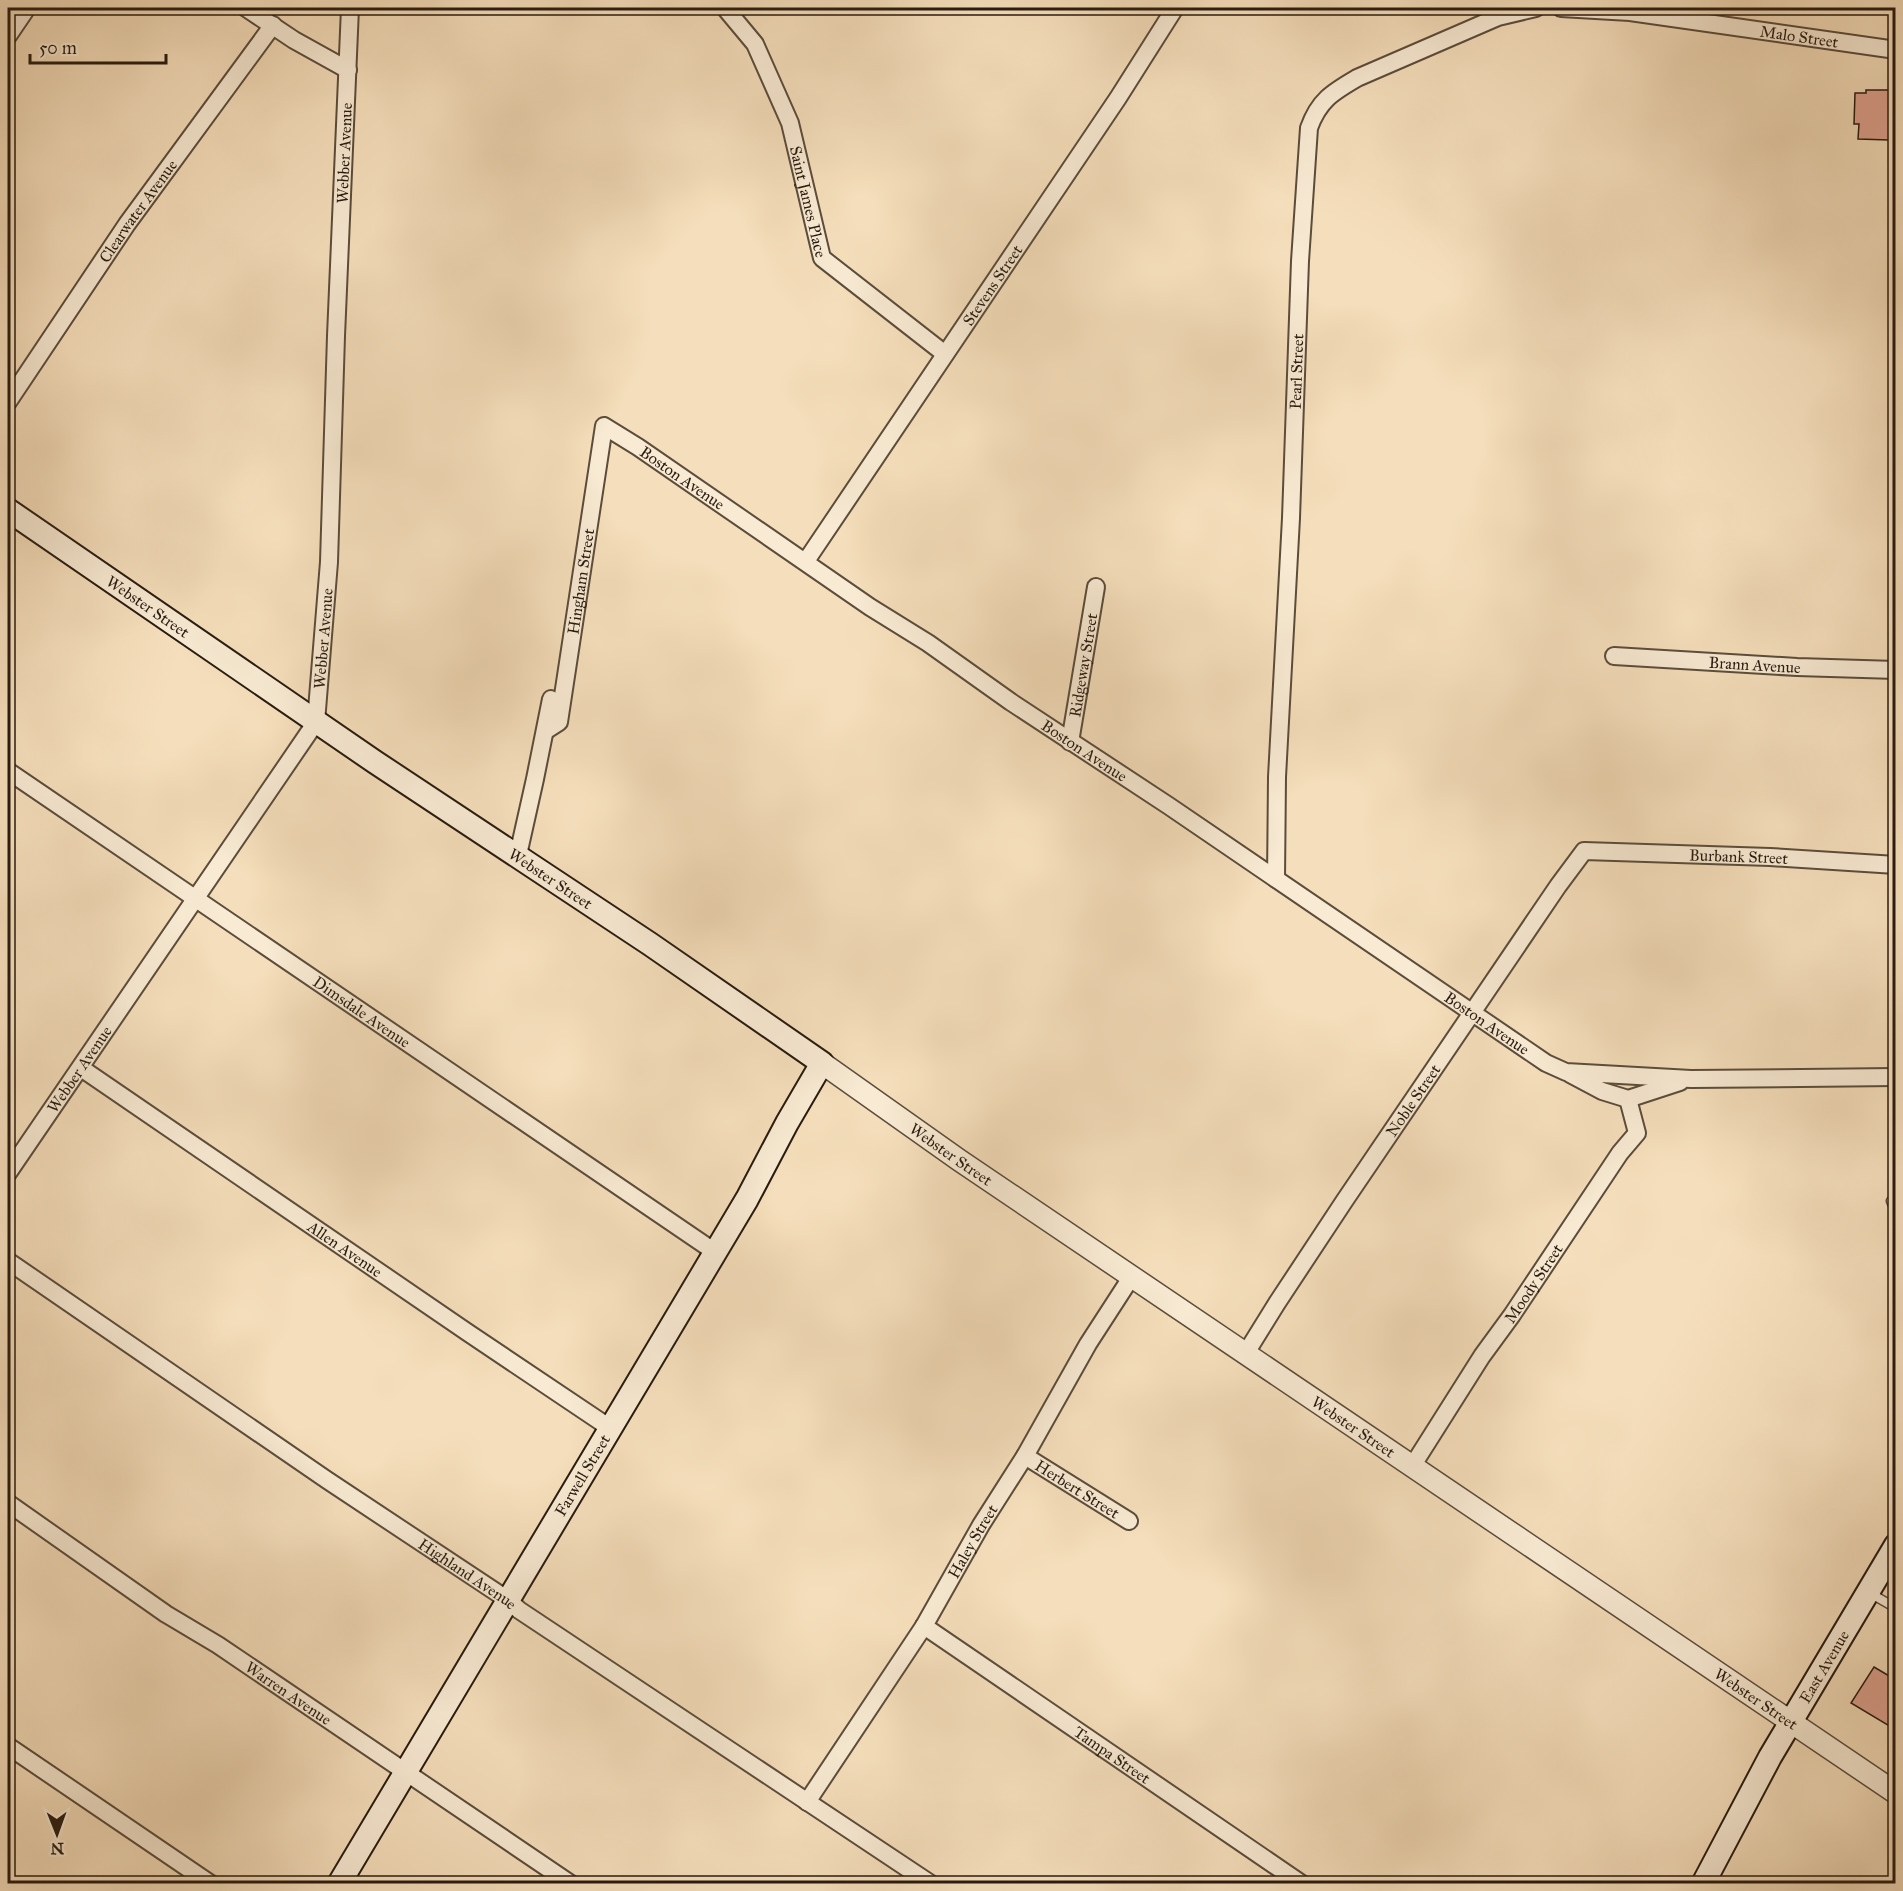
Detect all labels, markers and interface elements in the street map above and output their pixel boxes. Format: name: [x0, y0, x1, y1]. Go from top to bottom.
street label: Malo Street: [1759, 22, 1840, 52]
scale bar: [30, 27, 166, 65]
text: 50 m: [39, 37, 77, 59]
street label: Webber Avenue: [333, 102, 356, 204]
street label: Saint James Place: [786, 144, 831, 260]
street label: Clearwater Avenue: [95, 156, 181, 266]
street label: Stevens Street: [959, 241, 1027, 329]
street label: Pearl Street: [1286, 333, 1307, 410]
street label: Boston Avenue: [636, 442, 728, 514]
street label: Hingham Street: [563, 527, 598, 636]
street label: Webster Street: [103, 572, 193, 642]
street label: Webber Avenue: [310, 587, 337, 690]
street label: Ridgeway Street: [1065, 611, 1102, 719]
street label: Brann Avenue: [1708, 653, 1801, 677]
street label: Boston Avenue: [1038, 716, 1131, 786]
street label: Webster Street: [505, 844, 596, 913]
street label: Burbank Street: [1689, 845, 1789, 868]
street label: Dimsdale Avenue: [309, 972, 414, 1052]
street label: Boston Avenue: [1441, 988, 1533, 1059]
street label: Webber Avenue: [43, 1022, 116, 1116]
street label: Noble Street: [1382, 1060, 1445, 1140]
street label: Webster Street: [906, 1119, 996, 1190]
street label: Allen Avenue: [303, 1216, 386, 1281]
street label: Moody Street: [1500, 1240, 1567, 1327]
street label: Webster Street: [1308, 1392, 1399, 1462]
street label: Farwell Street: [551, 1431, 614, 1519]
street label: Herbert Street: [1032, 1456, 1123, 1523]
street label: Haley Street: [944, 1501, 1002, 1582]
street label: Highland Avenue: [415, 1534, 521, 1614]
street label: East Avenue: [1795, 1627, 1853, 1706]
street label: Warren Avenue: [242, 1657, 335, 1729]
street label: Webster Street: [1711, 1664, 1802, 1734]
street label: Tampa Street: [1070, 1722, 1154, 1788]
north arrow: [27, 1804, 87, 1864]
text: N: [50, 1839, 64, 1858]

